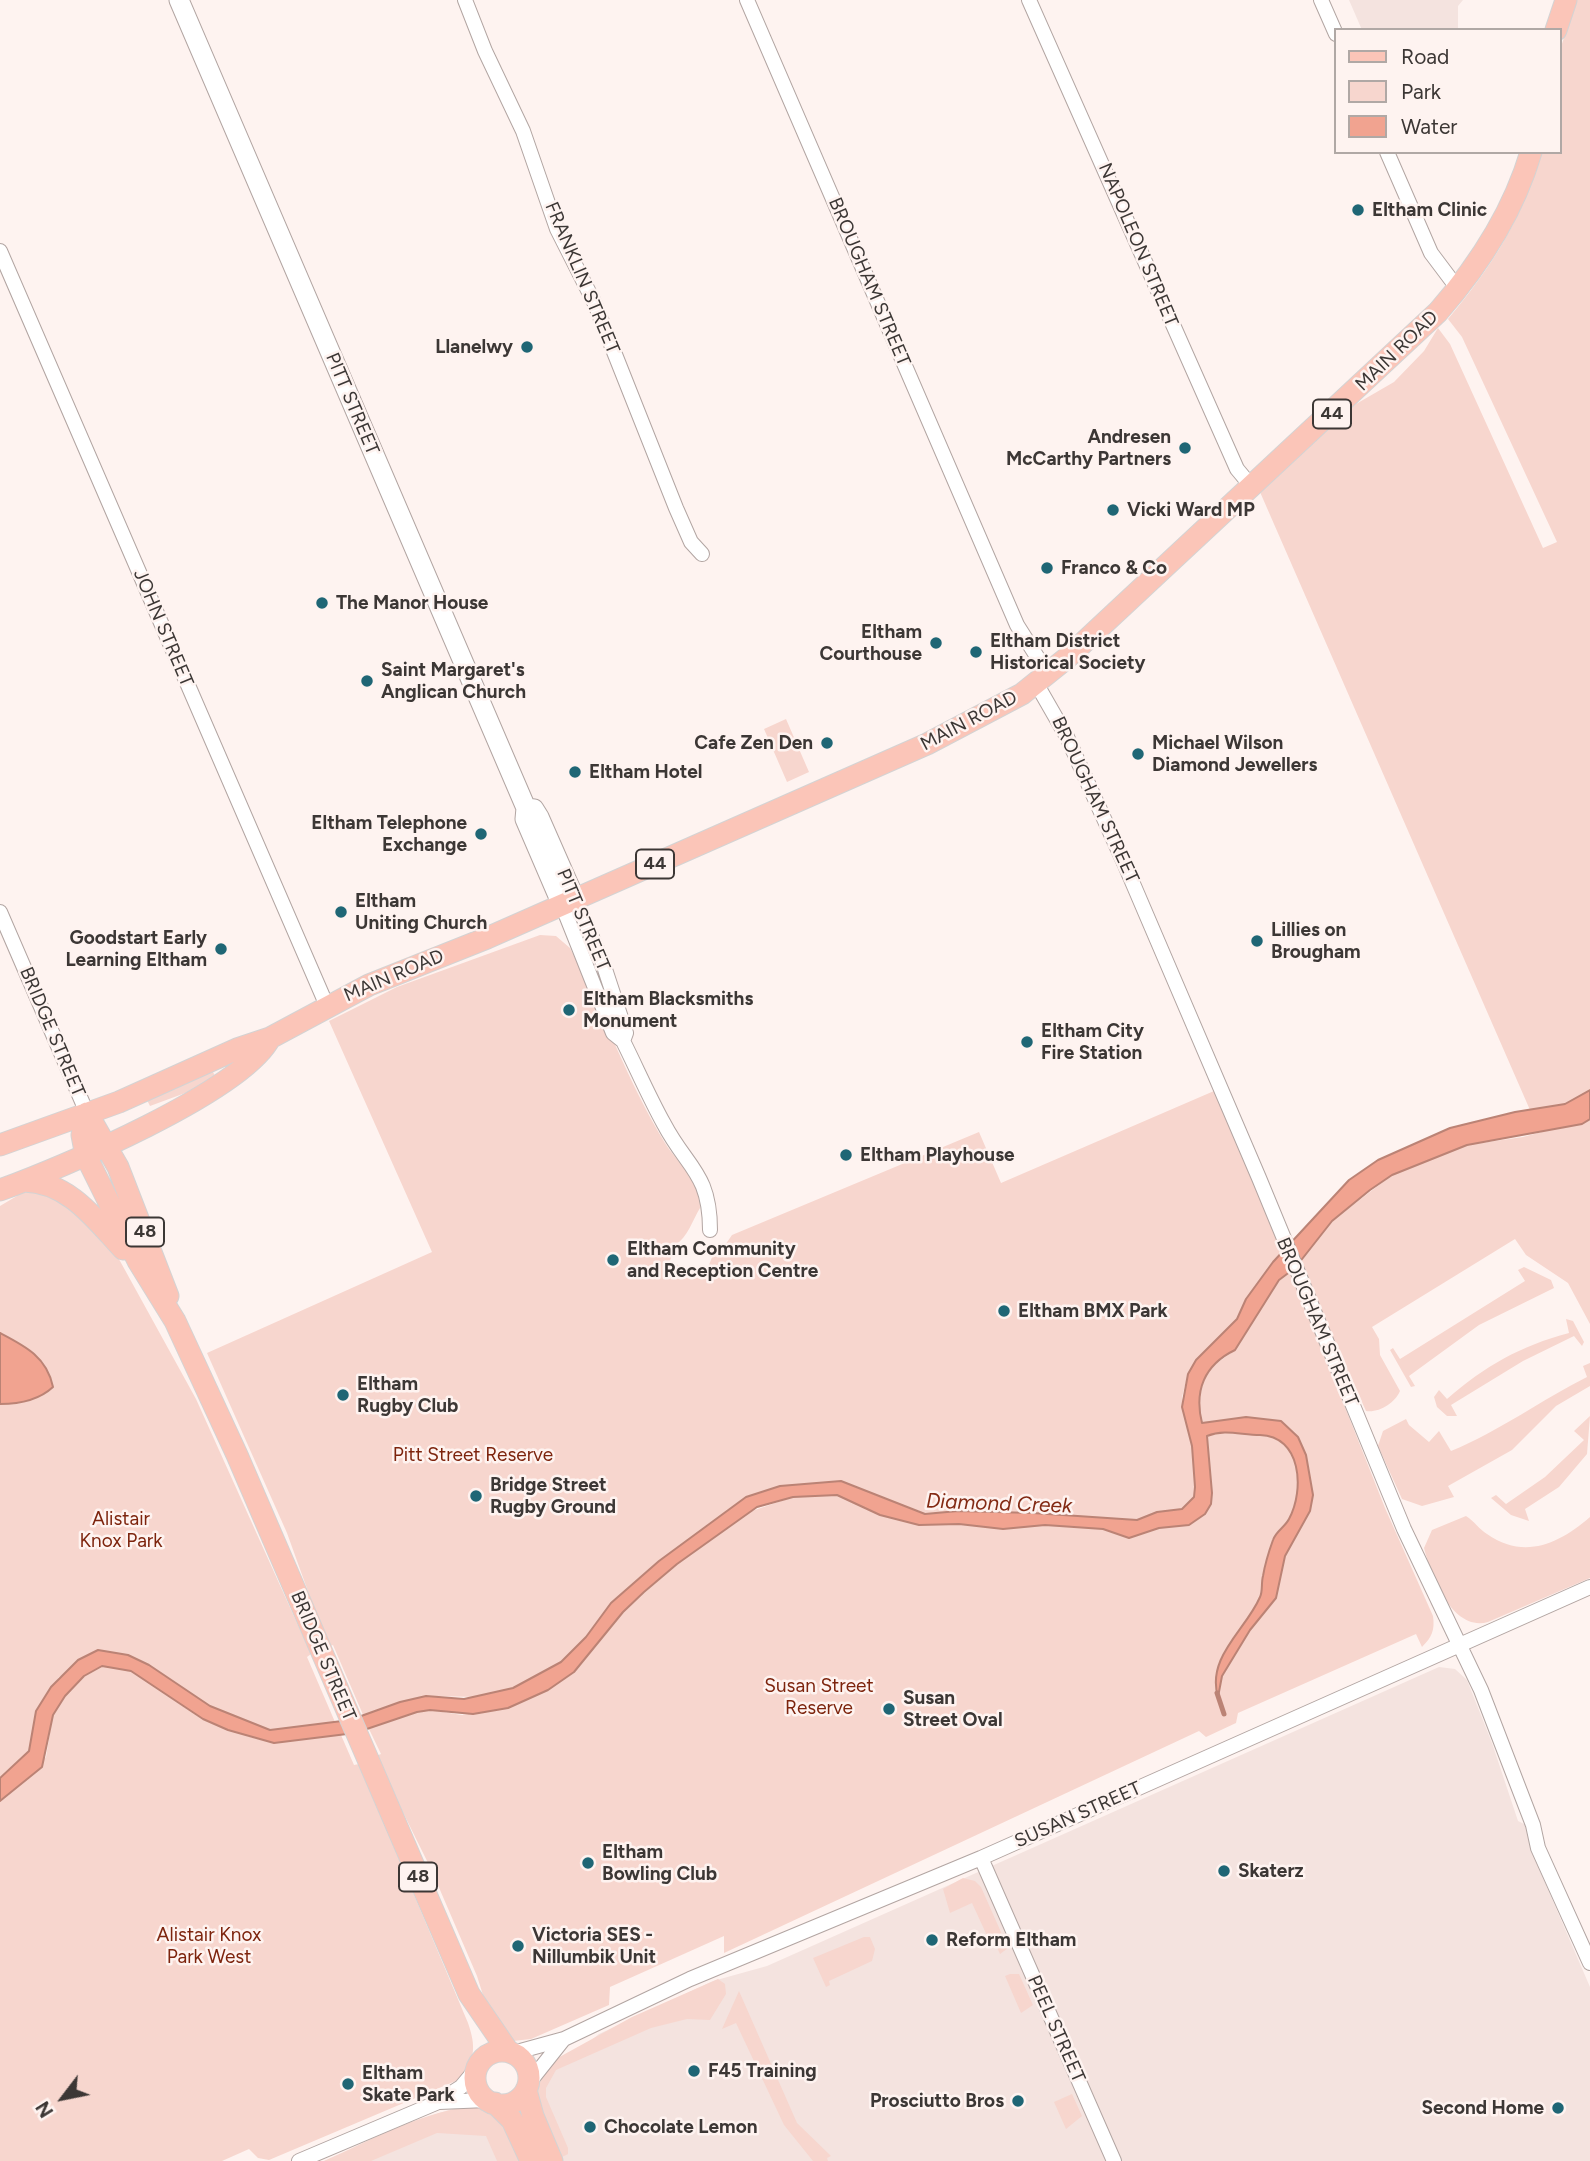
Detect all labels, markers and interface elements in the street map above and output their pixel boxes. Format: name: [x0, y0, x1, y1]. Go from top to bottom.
legend: [1334, 28, 1562, 154]
text: Road: [1401, 44, 1449, 69]
text: Park: [1401, 79, 1441, 104]
text: Water: [1401, 114, 1457, 139]
street label: NAPOLEON STREET: [1093, 160, 1183, 330]
street label: BROUGHAM STREET: [823, 194, 915, 370]
street label: FRANKLIN STREET: [540, 199, 624, 357]
place label: Eltham Clinic: [1372, 199, 1487, 221]
marker: Eltham Clinic: [1350, 202, 1366, 218]
street label: MAIN ROAD: [1351, 306, 1443, 396]
place label: Llanelwy: [435, 336, 513, 358]
marker: Llanelwy: [519, 339, 535, 355]
street label: PITT STREET: [320, 349, 384, 459]
road number: 44: [1313, 400, 1351, 428]
place label: Andresen McCarthy Partners: [1006, 426, 1171, 470]
marker: Andresen McCarthy Partners: [1177, 440, 1193, 456]
place label: Vicki Ward MP: [1127, 499, 1255, 521]
marker: Vicki Ward MP: [1105, 502, 1121, 518]
place label: Franco & Co: [1061, 557, 1167, 579]
marker: Franco & Co: [1039, 560, 1055, 576]
street label: JOHN STREET: [128, 566, 198, 690]
place label: The Manor House: [336, 592, 488, 614]
marker: The Manor House: [314, 595, 330, 611]
place label: Eltham Courthouse: [820, 621, 922, 665]
place label: Eltham District Historical Society: [990, 630, 1145, 674]
marker: Eltham Courthouse: [928, 635, 944, 651]
marker: Eltham District Historical Society: [968, 644, 984, 660]
place label: Saint Margaret's Anglican Church: [381, 659, 526, 703]
marker: Saint Margaret's Anglican Church: [359, 673, 375, 689]
street label: MAIN ROAD: [917, 686, 1021, 756]
street label: BROUGHAM STREET: [1046, 713, 1144, 887]
place label: Cafe Zen Den: [694, 732, 813, 754]
place label: Michael Wilson Diamond Jewellers: [1152, 732, 1317, 776]
marker: Cafe Zen Den: [819, 735, 835, 751]
marker: Michael Wilson Diamond Jewellers: [1130, 746, 1146, 762]
place label: Eltham Hotel: [589, 761, 703, 783]
marker: Eltham Hotel: [567, 764, 583, 780]
place label: Eltham Telephone Exchange: [311, 812, 467, 856]
marker: Eltham Telephone Exchange: [473, 826, 489, 842]
road number: 44: [636, 850, 674, 878]
street label: PITT STREET: [551, 865, 615, 975]
place label: Eltham Uniting Church: [355, 890, 487, 934]
marker: Eltham Uniting Church: [333, 904, 349, 920]
place label: Lillies on Brougham: [1271, 919, 1361, 963]
place label: Goodstart Early Learning Eltham: [65, 927, 207, 971]
marker: Lillies on Brougham: [1249, 933, 1265, 949]
marker: Goodstart Early Learning Eltham: [213, 941, 229, 957]
street label: MAIN ROAD: [341, 945, 447, 1007]
street label: BRIDGE STREET: [14, 964, 90, 1100]
place label: Eltham Blacksmiths Monument: [583, 988, 753, 1032]
marker: Eltham Blacksmiths Monument: [561, 1002, 577, 1018]
place label: Eltham City Fire Station: [1041, 1020, 1144, 1064]
marker: Eltham City Fire Station: [1019, 1034, 1035, 1050]
place label: Eltham Playhouse: [860, 1144, 1015, 1166]
marker: Eltham Playhouse: [838, 1147, 854, 1163]
road number: 48: [126, 1218, 164, 1246]
street label: BROUGHAM STREET: [1271, 1234, 1363, 1410]
place label: Eltham Community and Reception Centre: [627, 1238, 818, 1282]
marker: Eltham Community and Reception Centre: [605, 1252, 621, 1268]
place label: Eltham BMX Park: [1018, 1300, 1168, 1322]
marker: Eltham BMX Park: [996, 1303, 1012, 1319]
place label: Eltham Rugby Club: [357, 1373, 458, 1417]
marker: Eltham Rugby Club: [335, 1387, 351, 1403]
park label: Pitt Street Reserve: [393, 1444, 553, 1466]
place label: Bridge Street Rugby Ground: [490, 1474, 616, 1518]
marker: Bridge Street Rugby Ground: [468, 1488, 484, 1504]
water label: Diamond Creek: [925, 1489, 1073, 1519]
park label: Alistair Knox Park: [80, 1508, 162, 1552]
street label: BRIDGE STREET: [285, 1588, 361, 1724]
park label: Susan Street Reserve: [764, 1675, 874, 1719]
place label: Susan Street Oval: [903, 1687, 1003, 1731]
marker: Susan Street Oval: [881, 1701, 897, 1717]
street label: SUSAN STREET: [1011, 1777, 1145, 1853]
place label: Eltham Bowling Club: [602, 1841, 717, 1885]
marker: Eltham Bowling Club: [580, 1855, 596, 1871]
place label: Skaterz: [1238, 1860, 1304, 1882]
road number: 48: [399, 1863, 437, 1892]
marker: Skaterz: [1216, 1863, 1232, 1879]
park label: Alistair Knox Park West: [157, 1924, 261, 1968]
place label: Victoria SES - Nillumbik Unit: [532, 1924, 656, 1968]
place label: Reform Eltham: [946, 1929, 1076, 1951]
marker: Reform Eltham: [924, 1932, 940, 1948]
marker: Victoria SES - Nillumbik Unit: [510, 1938, 526, 1954]
street label: PEEL STREET: [1022, 1972, 1090, 2086]
place label: F45 Training: [708, 2060, 817, 2082]
place label: Eltham Skate Park: [362, 2062, 455, 2106]
north arrow: [28, 2063, 98, 2133]
marker: F45 Training: [686, 2063, 702, 2079]
marker: Eltham Skate Park: [340, 2076, 356, 2092]
place label: Prosciutto Bros: [870, 2090, 1004, 2112]
marker: Prosciutto Bros: [1010, 2093, 1026, 2109]
text: N: [31, 2097, 58, 2122]
place label: Second Home: [1422, 2097, 1544, 2119]
marker: Second Home: [1550, 2100, 1566, 2116]
place label: Chocolate Lemon: [604, 2116, 758, 2138]
marker: Chocolate Lemon: [582, 2119, 598, 2135]

